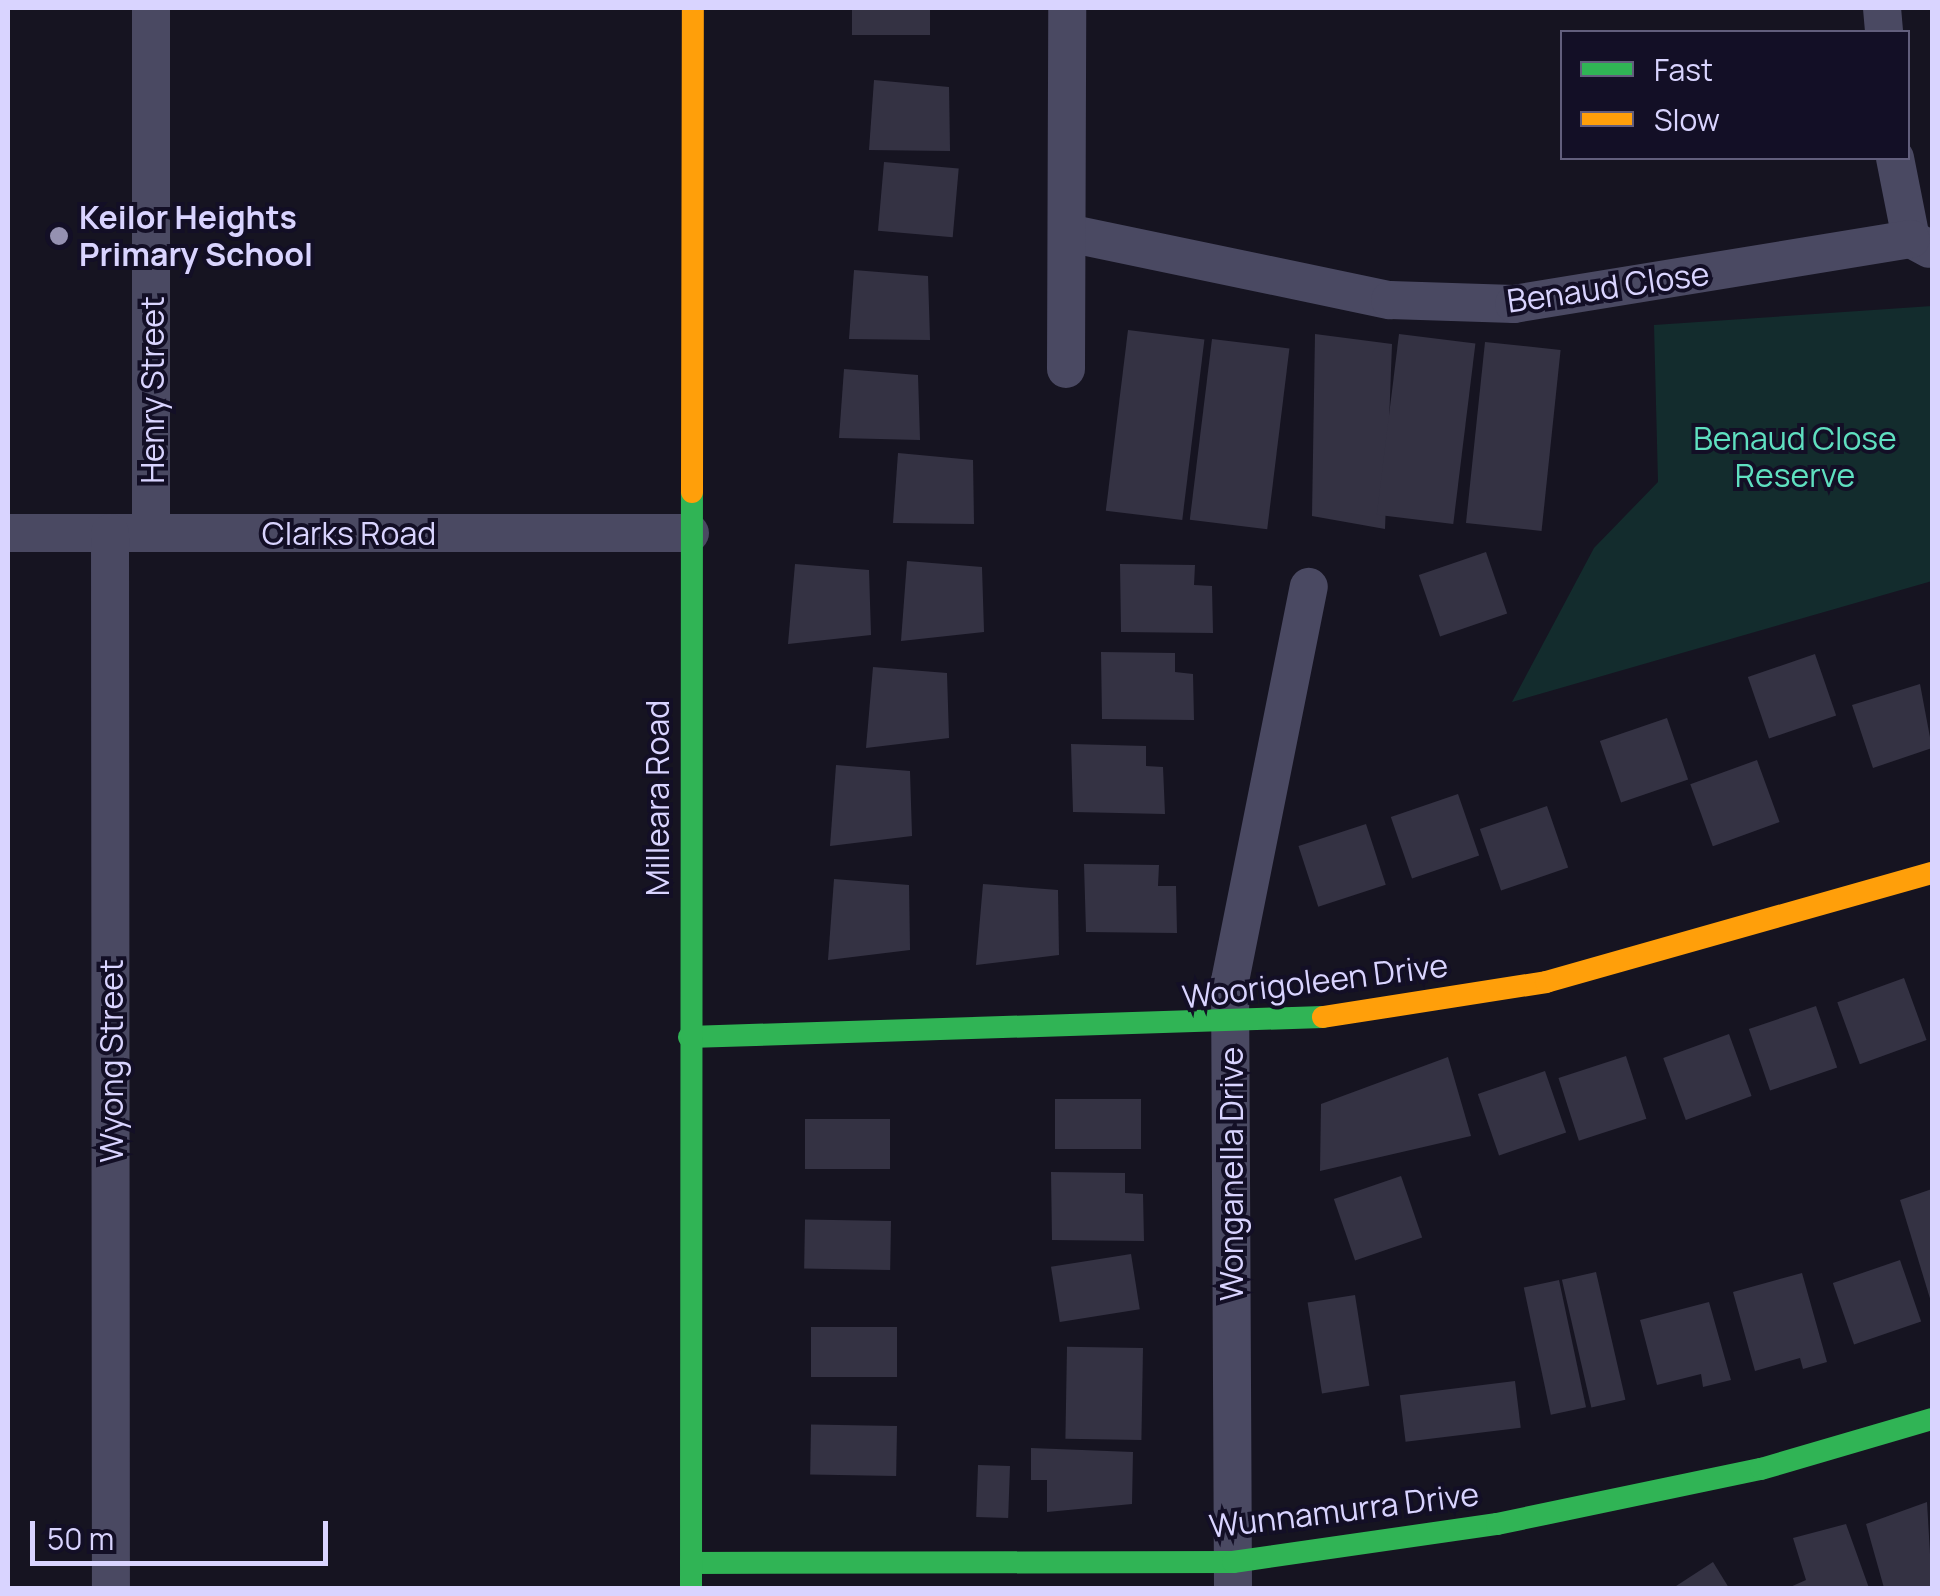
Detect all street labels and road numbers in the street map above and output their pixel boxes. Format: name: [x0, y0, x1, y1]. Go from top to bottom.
street label: Benaud Close: [1505, 254, 1711, 320]
street label: Henry Street: [133, 296, 171, 484]
street label: Clarks Road: [262, 514, 436, 552]
street label: Milleara Road: [638, 700, 676, 896]
street label: Woorigoleen Drive: [1180, 946, 1450, 1016]
street label: Wyong Street: [92, 959, 130, 1163]
street label: Wonganella Drive: [1212, 1047, 1250, 1301]
street label: Wunnamurra Drive: [1207, 1474, 1481, 1546]

